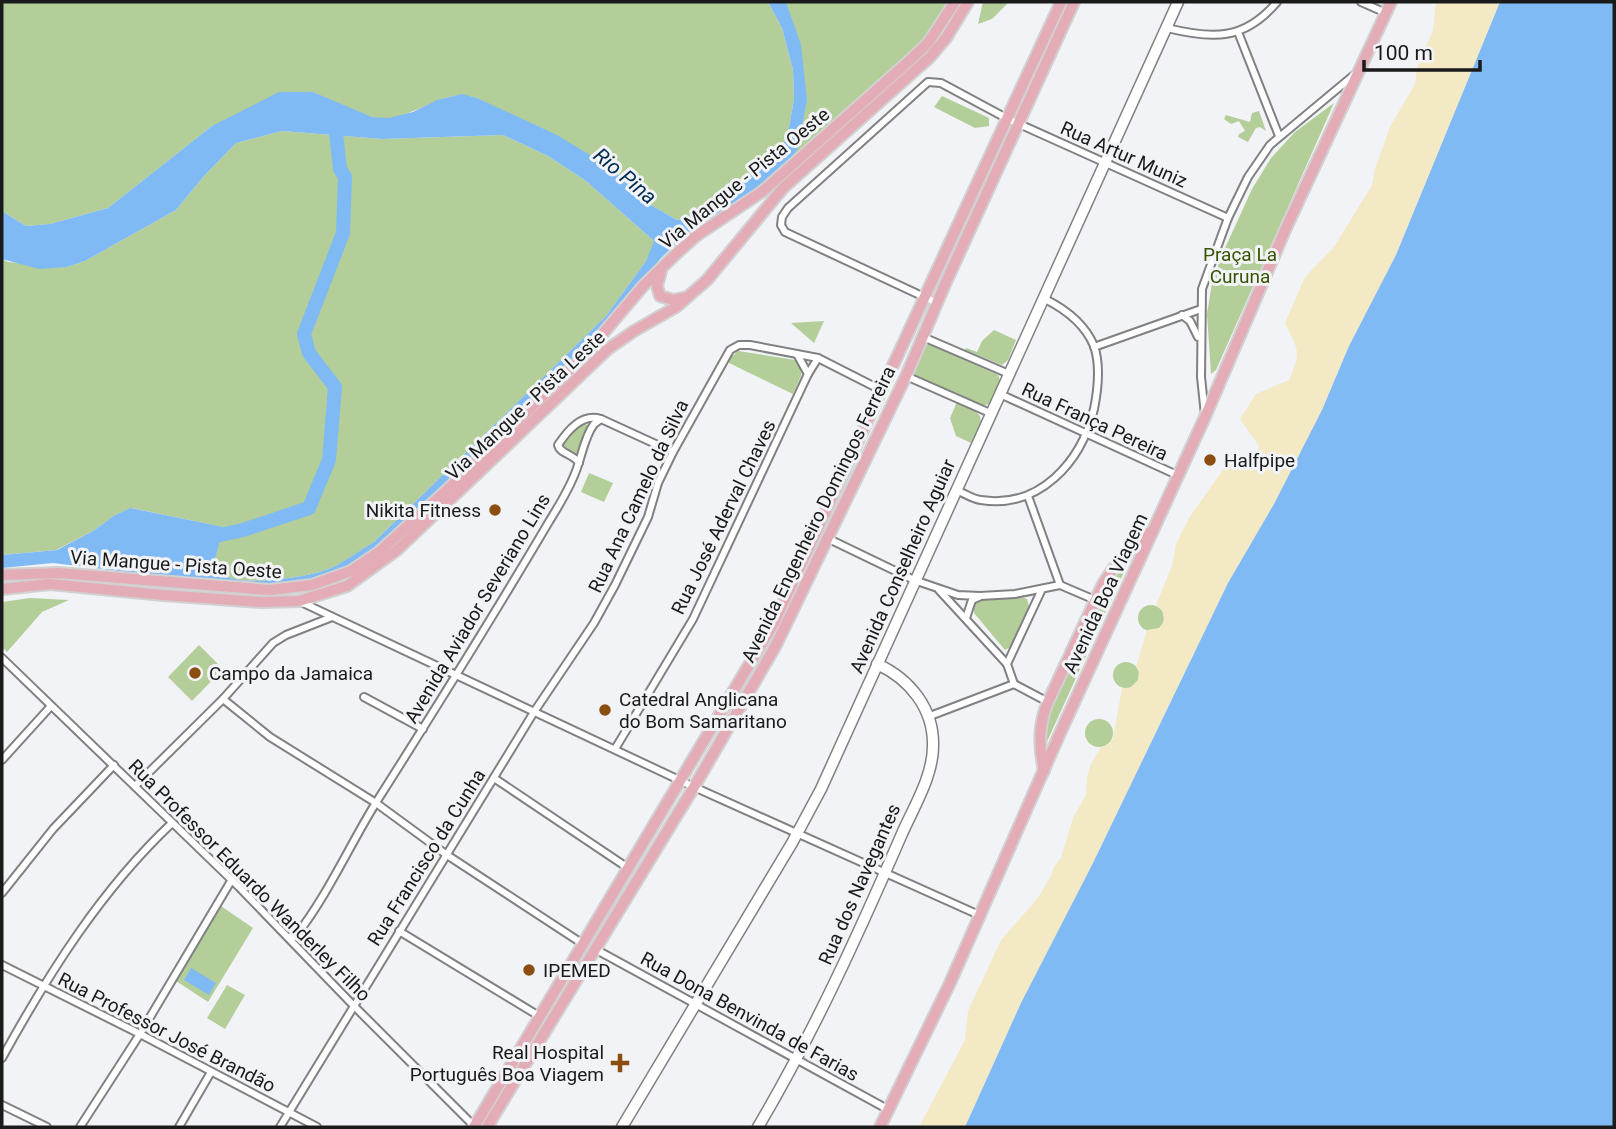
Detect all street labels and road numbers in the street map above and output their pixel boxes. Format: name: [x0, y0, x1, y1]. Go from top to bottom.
street label: Via Mangue - Pista Oeste: [655, 103, 834, 254]
street label: Rua Artur Muniz: [1057, 116, 1191, 193]
street label: Via Mangue - Pista Leste: [441, 326, 610, 485]
street label: Avenida Engenheiro Domingos Ferreira: [736, 362, 900, 666]
street label: Rua França Pereira: [1018, 377, 1172, 465]
street label: Rua Ana Camelo da Silva: [584, 396, 693, 596]
street label: Rua José Aderval Chaves: [666, 416, 781, 618]
street label: Avenida Conselheiro Aguiar: [845, 455, 960, 677]
street label: Avenida Aviador Severiano Lins: [400, 489, 555, 727]
street label: Avenida Boa Viagem: [1058, 509, 1153, 677]
street label: Via Mangue - Pista Oeste: [69, 546, 283, 583]
street label: Rua Professor Eduardo Wanderley Filho: [124, 754, 376, 1006]
street label: Rua Francisco da Cunha: [363, 765, 490, 950]
street label: Rua dos Navegantes: [814, 800, 905, 968]
street label: Rua Dona Benvinda de Farias: [637, 947, 863, 1086]
street label: Rua Professor José Brandão: [54, 968, 279, 1097]

